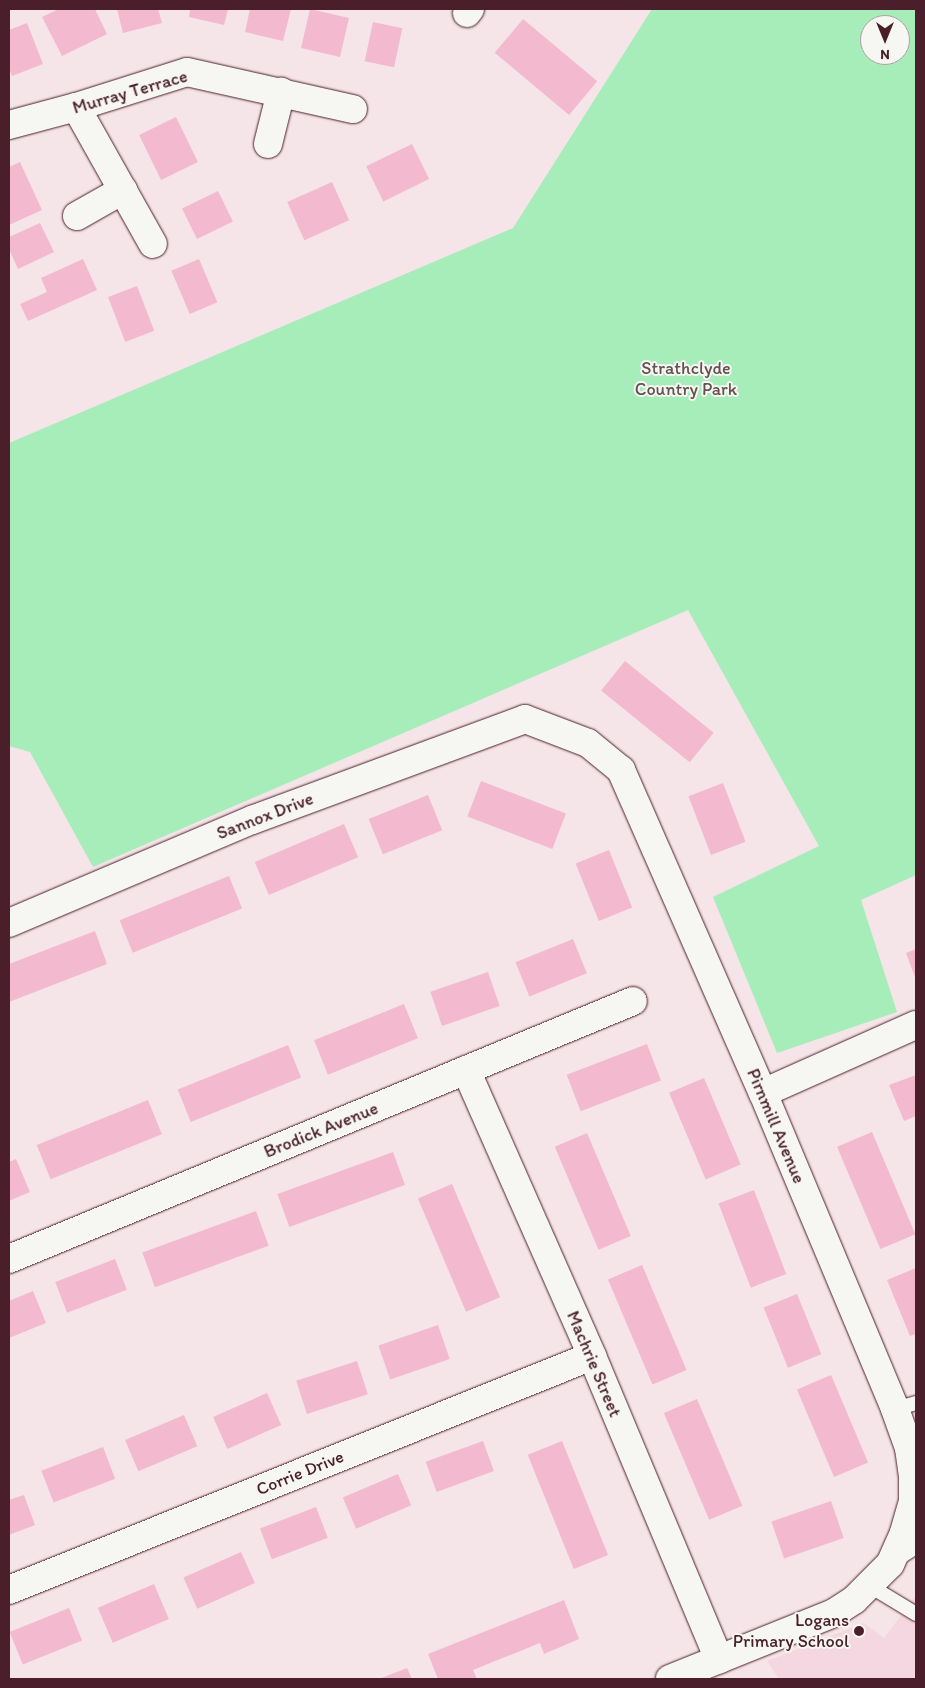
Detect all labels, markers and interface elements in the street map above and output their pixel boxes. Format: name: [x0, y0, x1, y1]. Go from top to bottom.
north arrow: [860, 15, 910, 65]
text: N: [880, 46, 890, 63]
street label: Murray Terrace: [71, 66, 189, 118]
park label: Strathclyde Country Park: [635, 358, 737, 400]
street label: Sannox Drive: [214, 788, 316, 844]
street label: Pirnmill Avenue: [742, 1066, 810, 1186]
street label: Brodick Avenue: [261, 1097, 381, 1163]
street label: Machrie Street: [562, 1308, 626, 1420]
street label: Corrie Drive: [253, 1446, 347, 1500]
place label: Logans Primary School: [733, 1610, 849, 1652]
marker: Logans Primary School: [853, 1625, 865, 1637]

